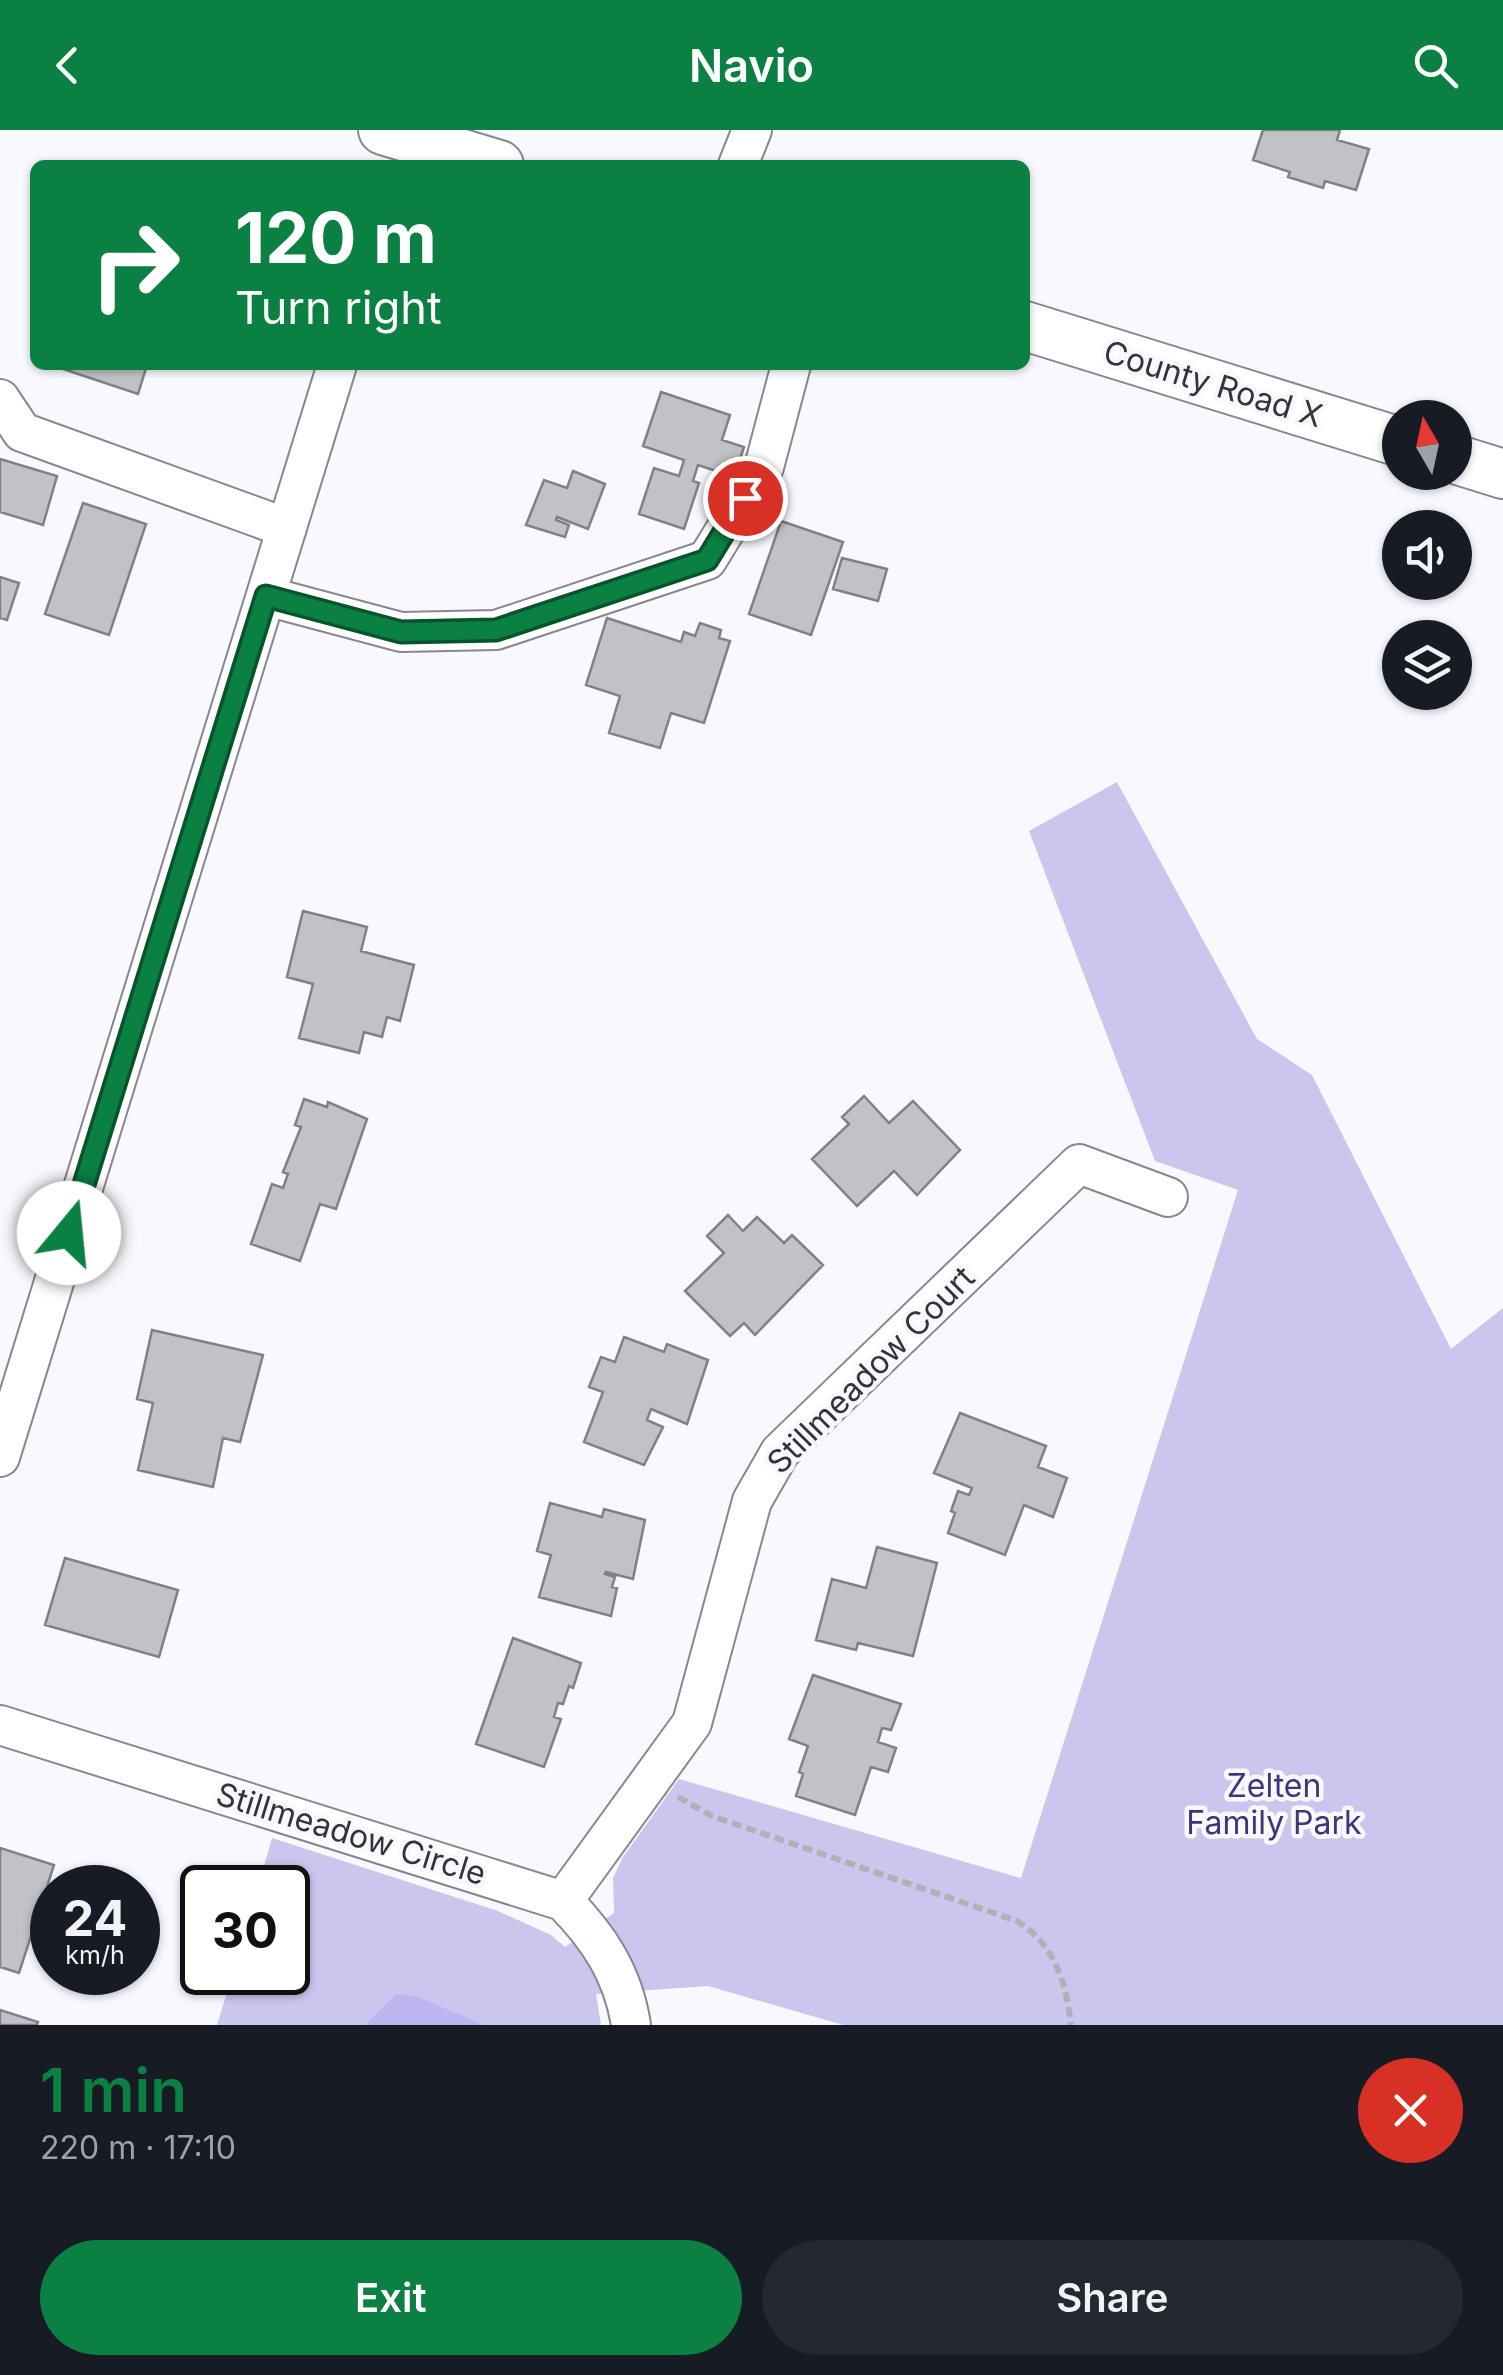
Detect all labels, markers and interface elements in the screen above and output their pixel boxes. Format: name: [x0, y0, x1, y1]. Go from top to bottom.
icon: back: [40, 38, 95, 93]
text: Navio: [689, 38, 814, 93]
icon: search: [1408, 38, 1463, 93]
text: 120 m: [235, 195, 437, 280]
icon: right: [70, 200, 200, 330]
text: Turn right: [235, 280, 442, 335]
street label: County Road X: [1099, 332, 1327, 435]
north arrow: [1382, 400, 1472, 490]
map controls: [1382, 400, 1472, 710]
pin: [703, 456, 788, 541]
icon: arrive: [718, 471, 773, 526]
button: sound: [1382, 510, 1472, 600]
button: layers: [1382, 620, 1472, 710]
position arrow: [17, 1181, 121, 1285]
street label: Stillmeadow Court: [759, 1258, 982, 1481]
park label: Zelten Family Park: [1186, 1766, 1362, 1842]
street label: Stillmeadow Circle: [212, 1774, 491, 1893]
speed limit sign: 30: [180, 1865, 310, 1995]
text: 24: [63, 1888, 127, 1948]
text: km/h: [65, 1940, 125, 1970]
text: 1 min: [40, 2054, 187, 2126]
button: close: [1358, 2058, 1463, 2163]
text: 220 m · 17:10: [40, 2128, 236, 2167]
button: Exit: [40, 2240, 742, 2355]
button: Share: [762, 2240, 1463, 2355]

